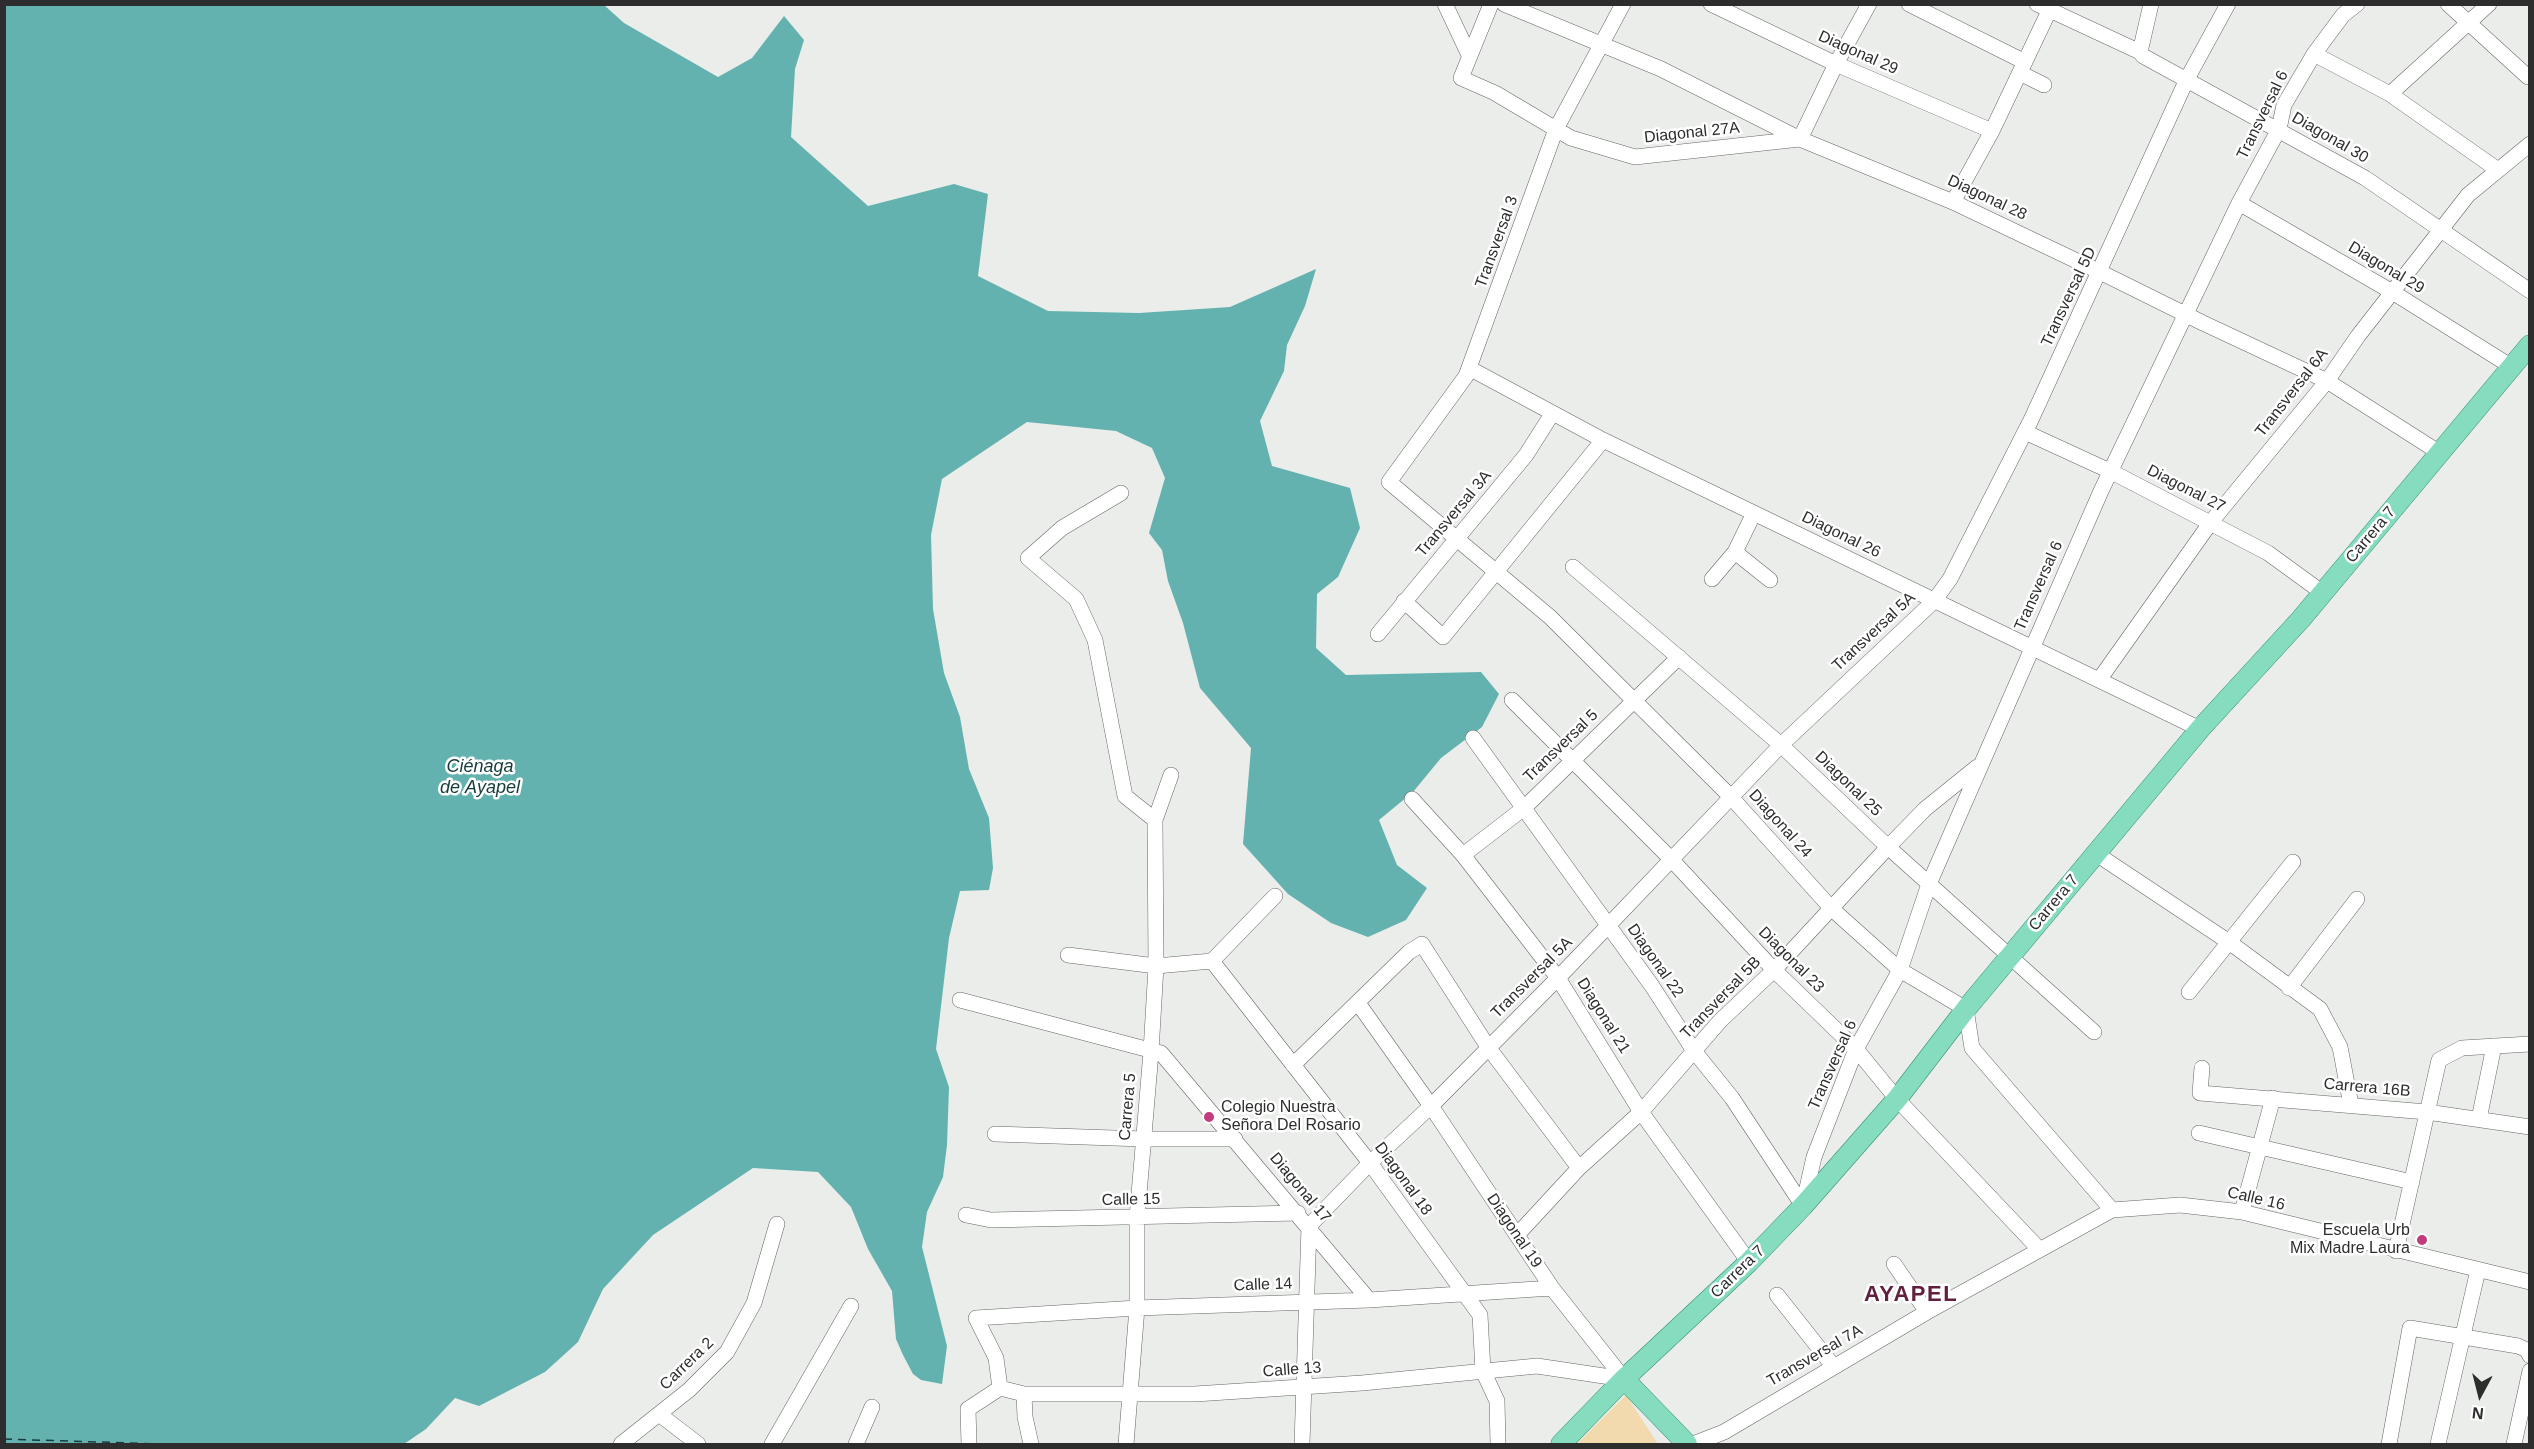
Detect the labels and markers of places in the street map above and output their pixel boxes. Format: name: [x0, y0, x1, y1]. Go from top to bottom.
place label: Colegio Nuestra Señora Del Rosario: [1221, 1098, 1361, 1136]
marker: Colegio Nuestra Señora Del Rosario: [1202, 1110, 1216, 1124]
place label: Escuela Urb Mix Madre Laura: [2290, 1221, 2410, 1259]
marker: Escuela Urb Mix Madre Laura: [2415, 1233, 2429, 1247]

